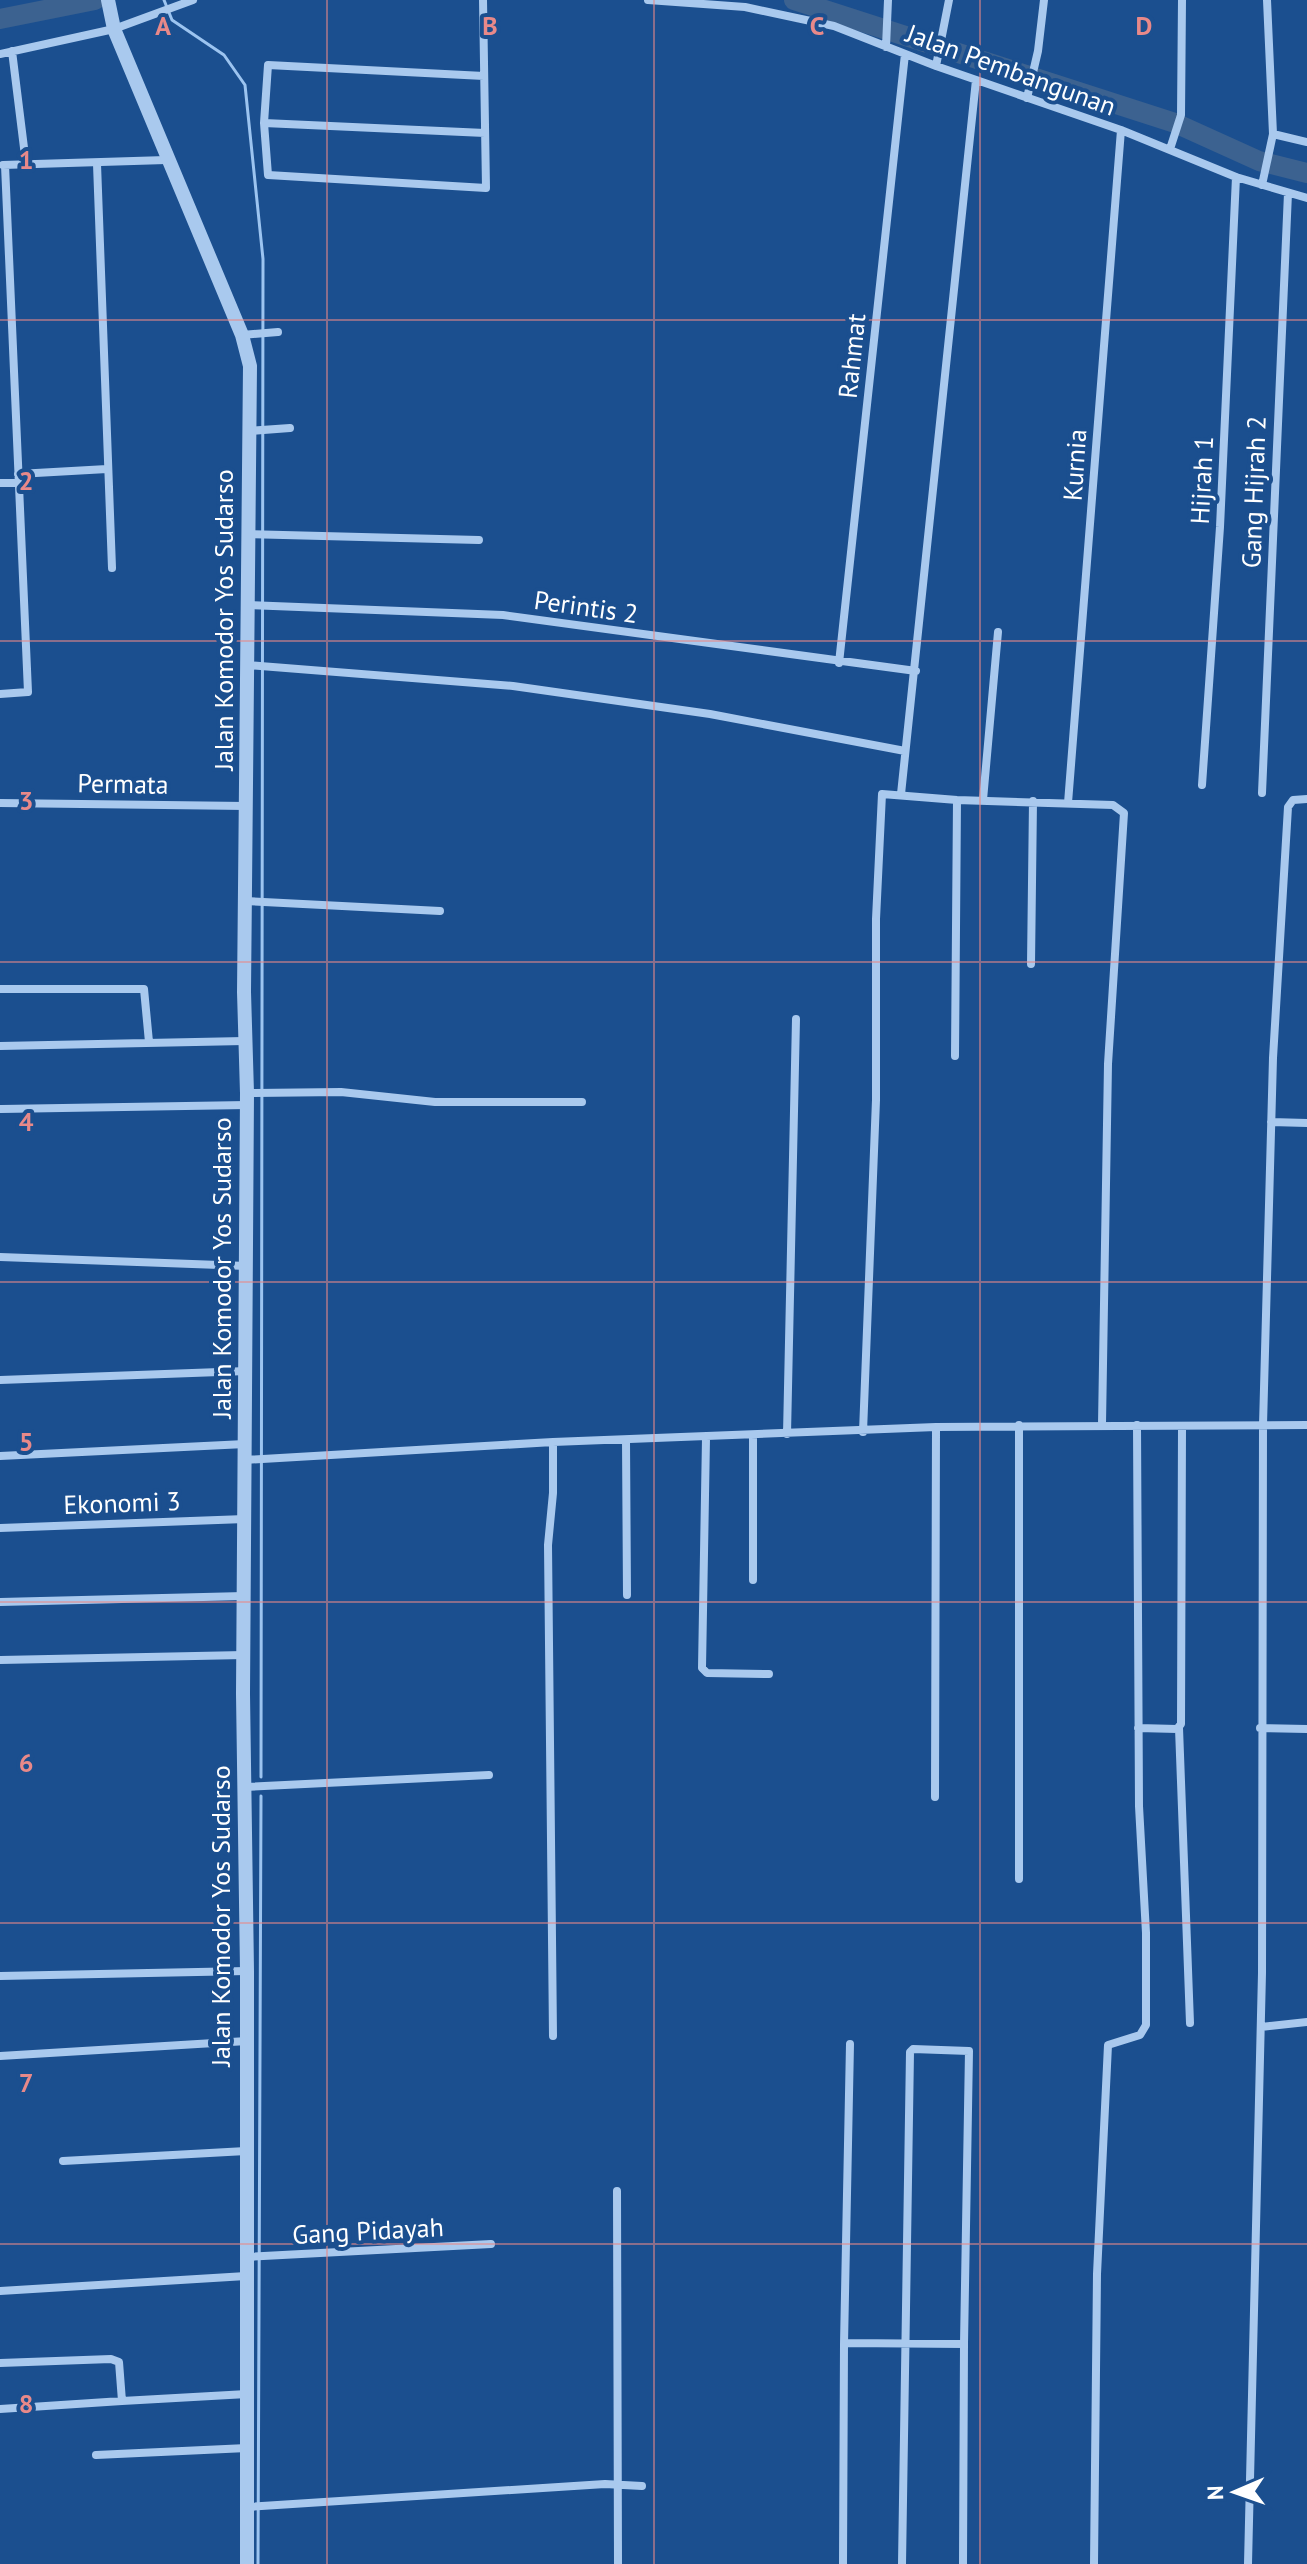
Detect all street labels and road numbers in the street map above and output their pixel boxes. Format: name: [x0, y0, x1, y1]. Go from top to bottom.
street label: Jalan Pembangunan: [901, 16, 1120, 123]
street label: Rahmat: [831, 312, 872, 400]
street label: Gang Hijrah 2: [1234, 415, 1273, 569]
street label: Kurnia: [1056, 428, 1093, 502]
street label: Hijrah 1: [1183, 435, 1220, 525]
street label: Jalan Komodor Yos Sudarso: [207, 469, 240, 772]
street label: Perintis 2: [532, 583, 640, 630]
street label: Permata: [77, 766, 169, 801]
street label: Jalan Komodor Yos Sudarso: [205, 1117, 238, 1420]
street label: Ekonomi 3: [63, 1484, 181, 1521]
street label: Jalan Komodor Yos Sudarso: [204, 1765, 237, 2068]
street label: Gang Pidayah: [291, 2210, 445, 2251]

